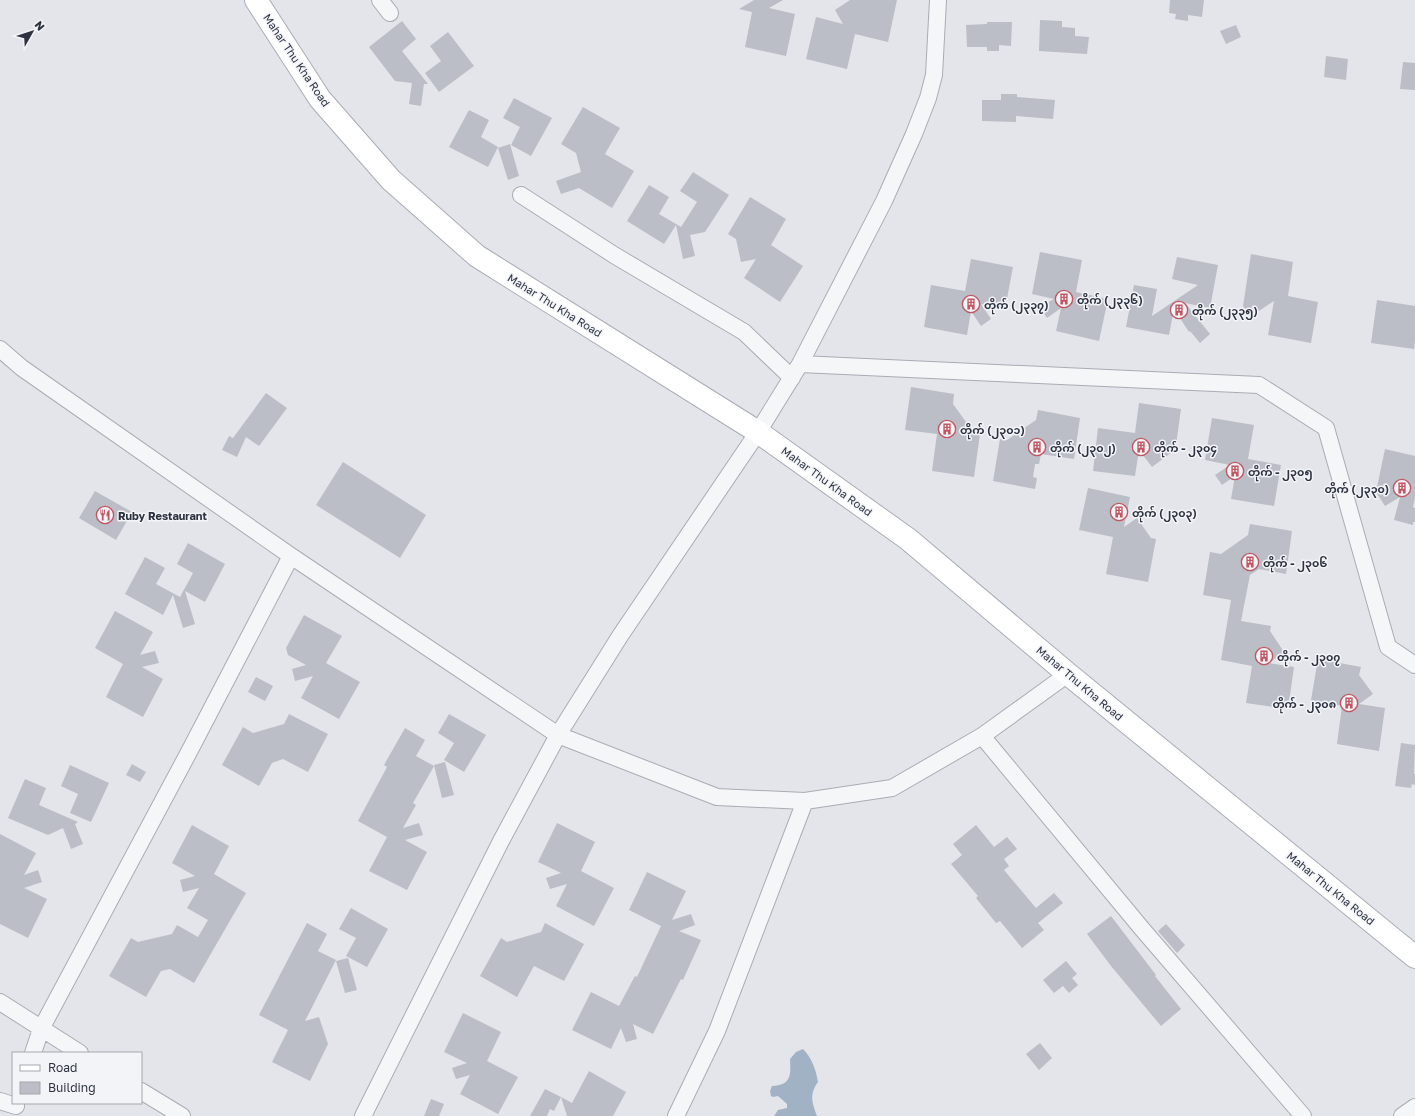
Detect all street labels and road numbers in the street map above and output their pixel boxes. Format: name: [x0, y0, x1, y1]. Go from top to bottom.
street label: Mahar Thu Kha Road: [261, 11, 333, 109]
street label: Mahar Thu Kha Road: [505, 271, 605, 339]
street label: Mahar Thu Kha Road: [779, 444, 875, 518]
street label: Mahar Thu Kha Road: [1034, 643, 1126, 723]
street label: Mahar Thu Kha Road: [1285, 849, 1377, 927]

